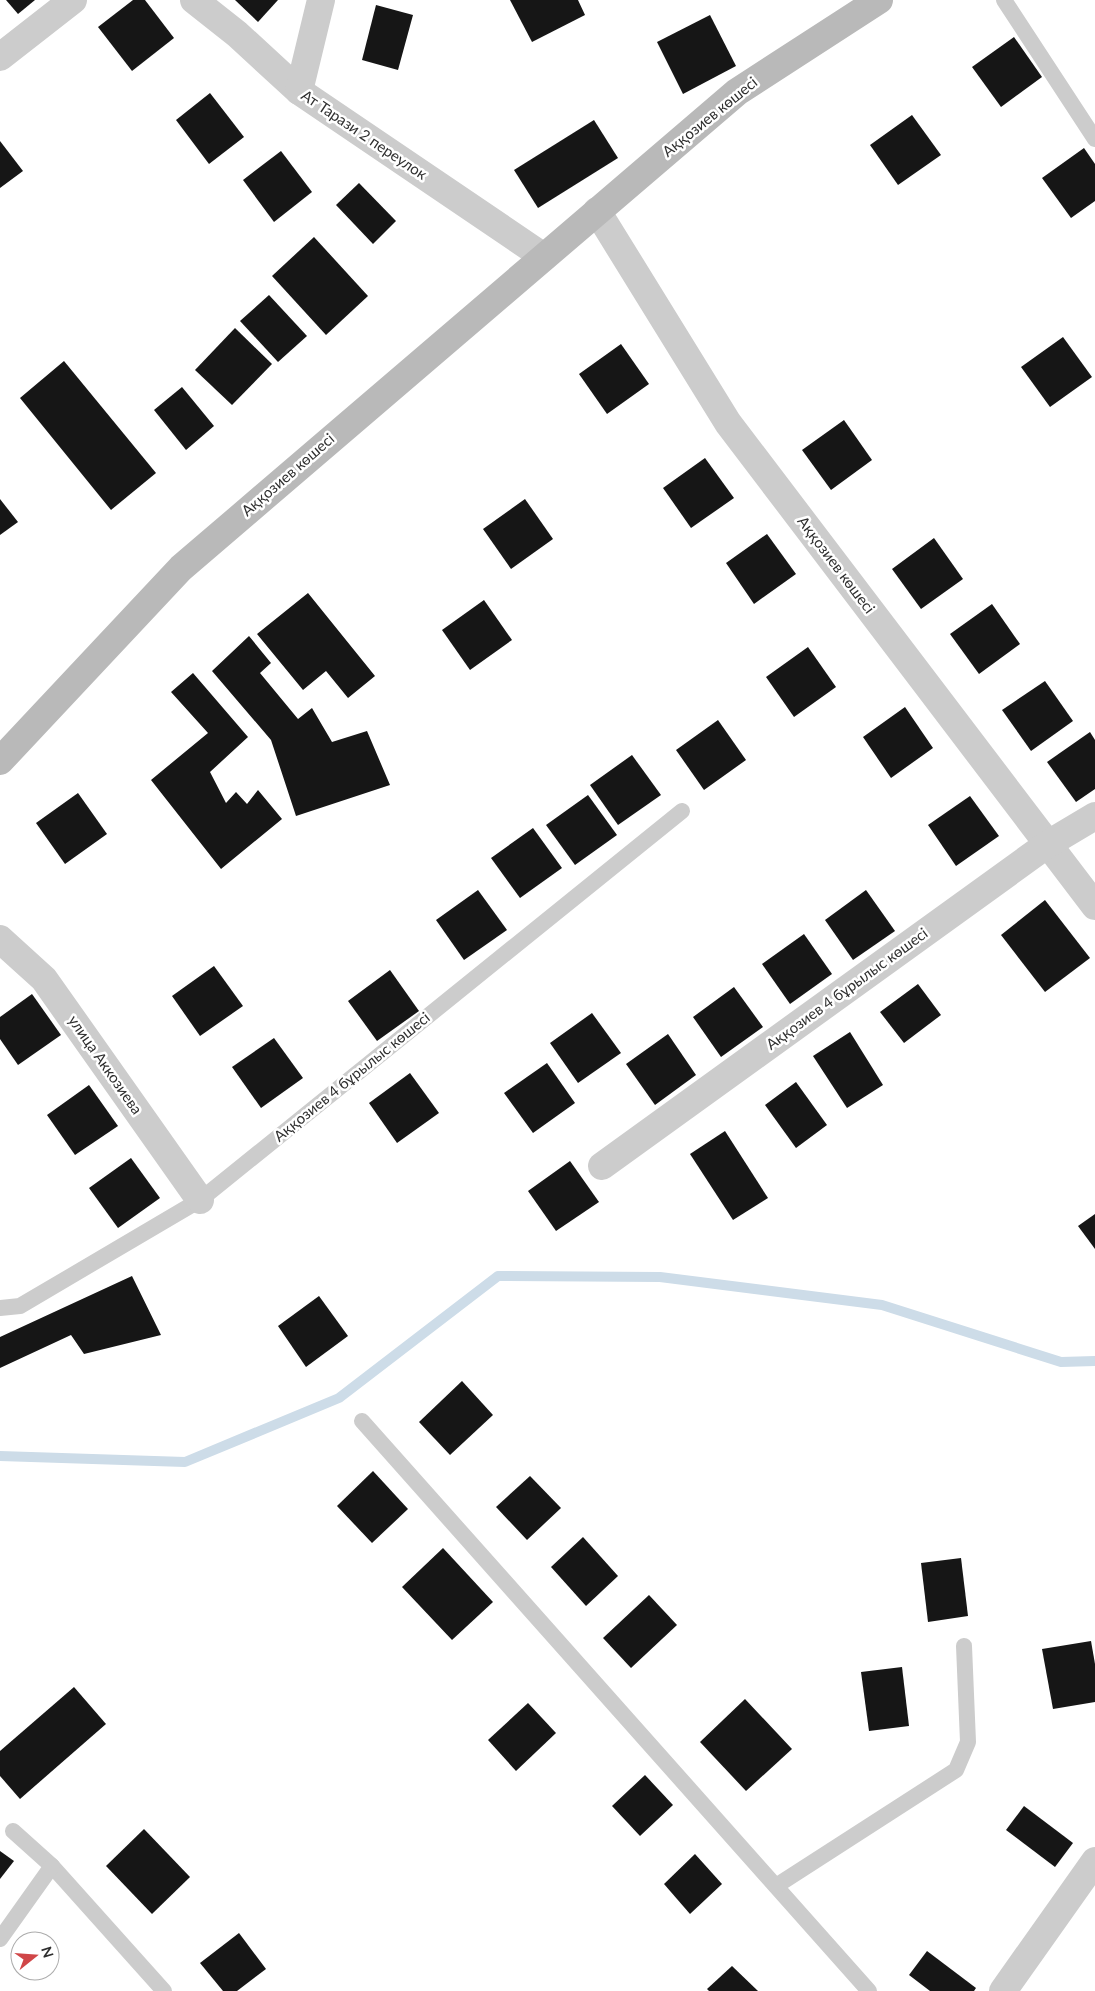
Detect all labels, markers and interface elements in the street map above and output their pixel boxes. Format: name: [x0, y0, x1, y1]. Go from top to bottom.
street label: Аққозиев көшесі: [658, 72, 760, 160]
street label: Ат Тарази 2 переулок: [298, 85, 431, 183]
street label: Аққозиев көшесі: [237, 429, 337, 519]
street label: Аққозиев көшесі: [794, 512, 879, 616]
street label: Аққозиев 4 бұрылыс көшесі: [762, 923, 931, 1053]
street label: Аққозиев 4 бұрылыс көшесі: [270, 1008, 433, 1145]
street label: улица Аккозиева: [65, 1011, 147, 1117]
north arrow: [10, 1931, 60, 1981]
text: N: [38, 1944, 58, 1960]

